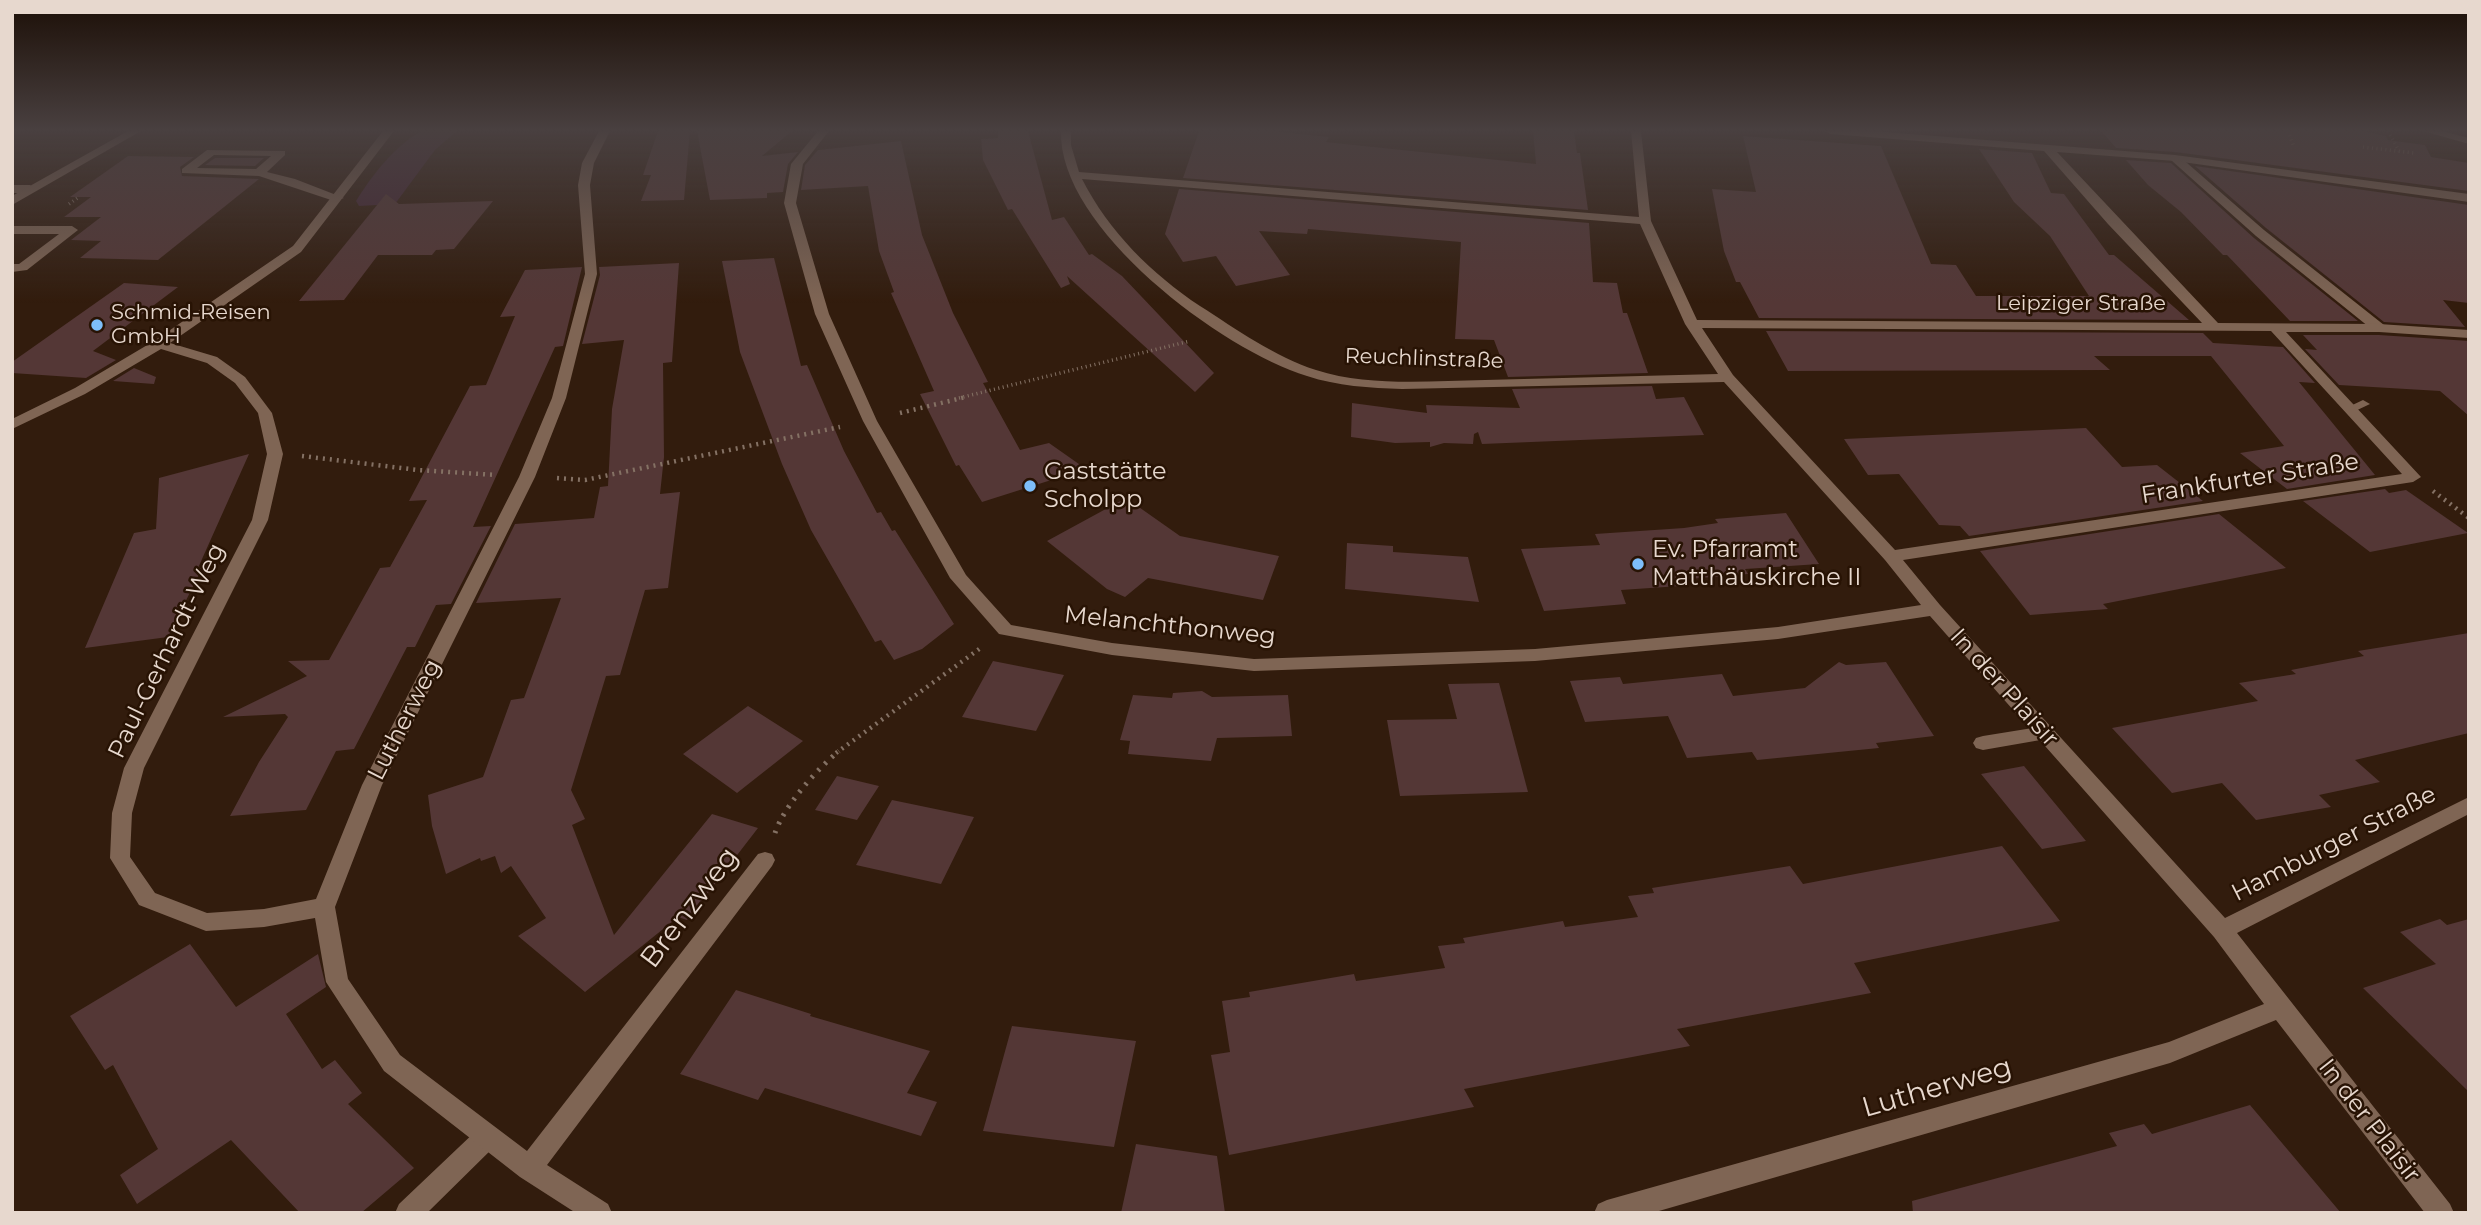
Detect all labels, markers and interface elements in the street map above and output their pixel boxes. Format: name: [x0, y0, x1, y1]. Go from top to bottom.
street label: Leipziger Straße: [1996, 291, 2166, 317]
place label: Schmid-Reisen GmbH: [111, 300, 271, 350]
marker: Schmid-Reisen GmbH: [89, 317, 105, 333]
street label: Reuchlinstraße: [1344, 344, 1504, 374]
street label: Frankfurter Straße: [2139, 448, 2361, 510]
place label: Gaststätte Scholpp: [1044, 458, 1167, 514]
marker: Gaststätte Scholpp: [1022, 478, 1038, 494]
place label: Ev. Pfarramt Matthäuskirche II: [1652, 536, 1861, 592]
street label: Paul-Gerhardt-Weg: [102, 539, 232, 763]
marker: Ev. Pfarramt Matthäuskirche II: [1630, 556, 1646, 572]
street label: Melanchthonweg: [1063, 601, 1277, 651]
street label: In der Plaisir: [1944, 623, 2064, 753]
street label: Lutherweg: [362, 655, 448, 785]
street label: Hamburger Straße: [2227, 780, 2441, 908]
street label: Brenzweg: [634, 841, 746, 975]
street label: Lutherweg: [1858, 1051, 2016, 1125]
street label: In der Plaisir: [2312, 1054, 2426, 1188]

